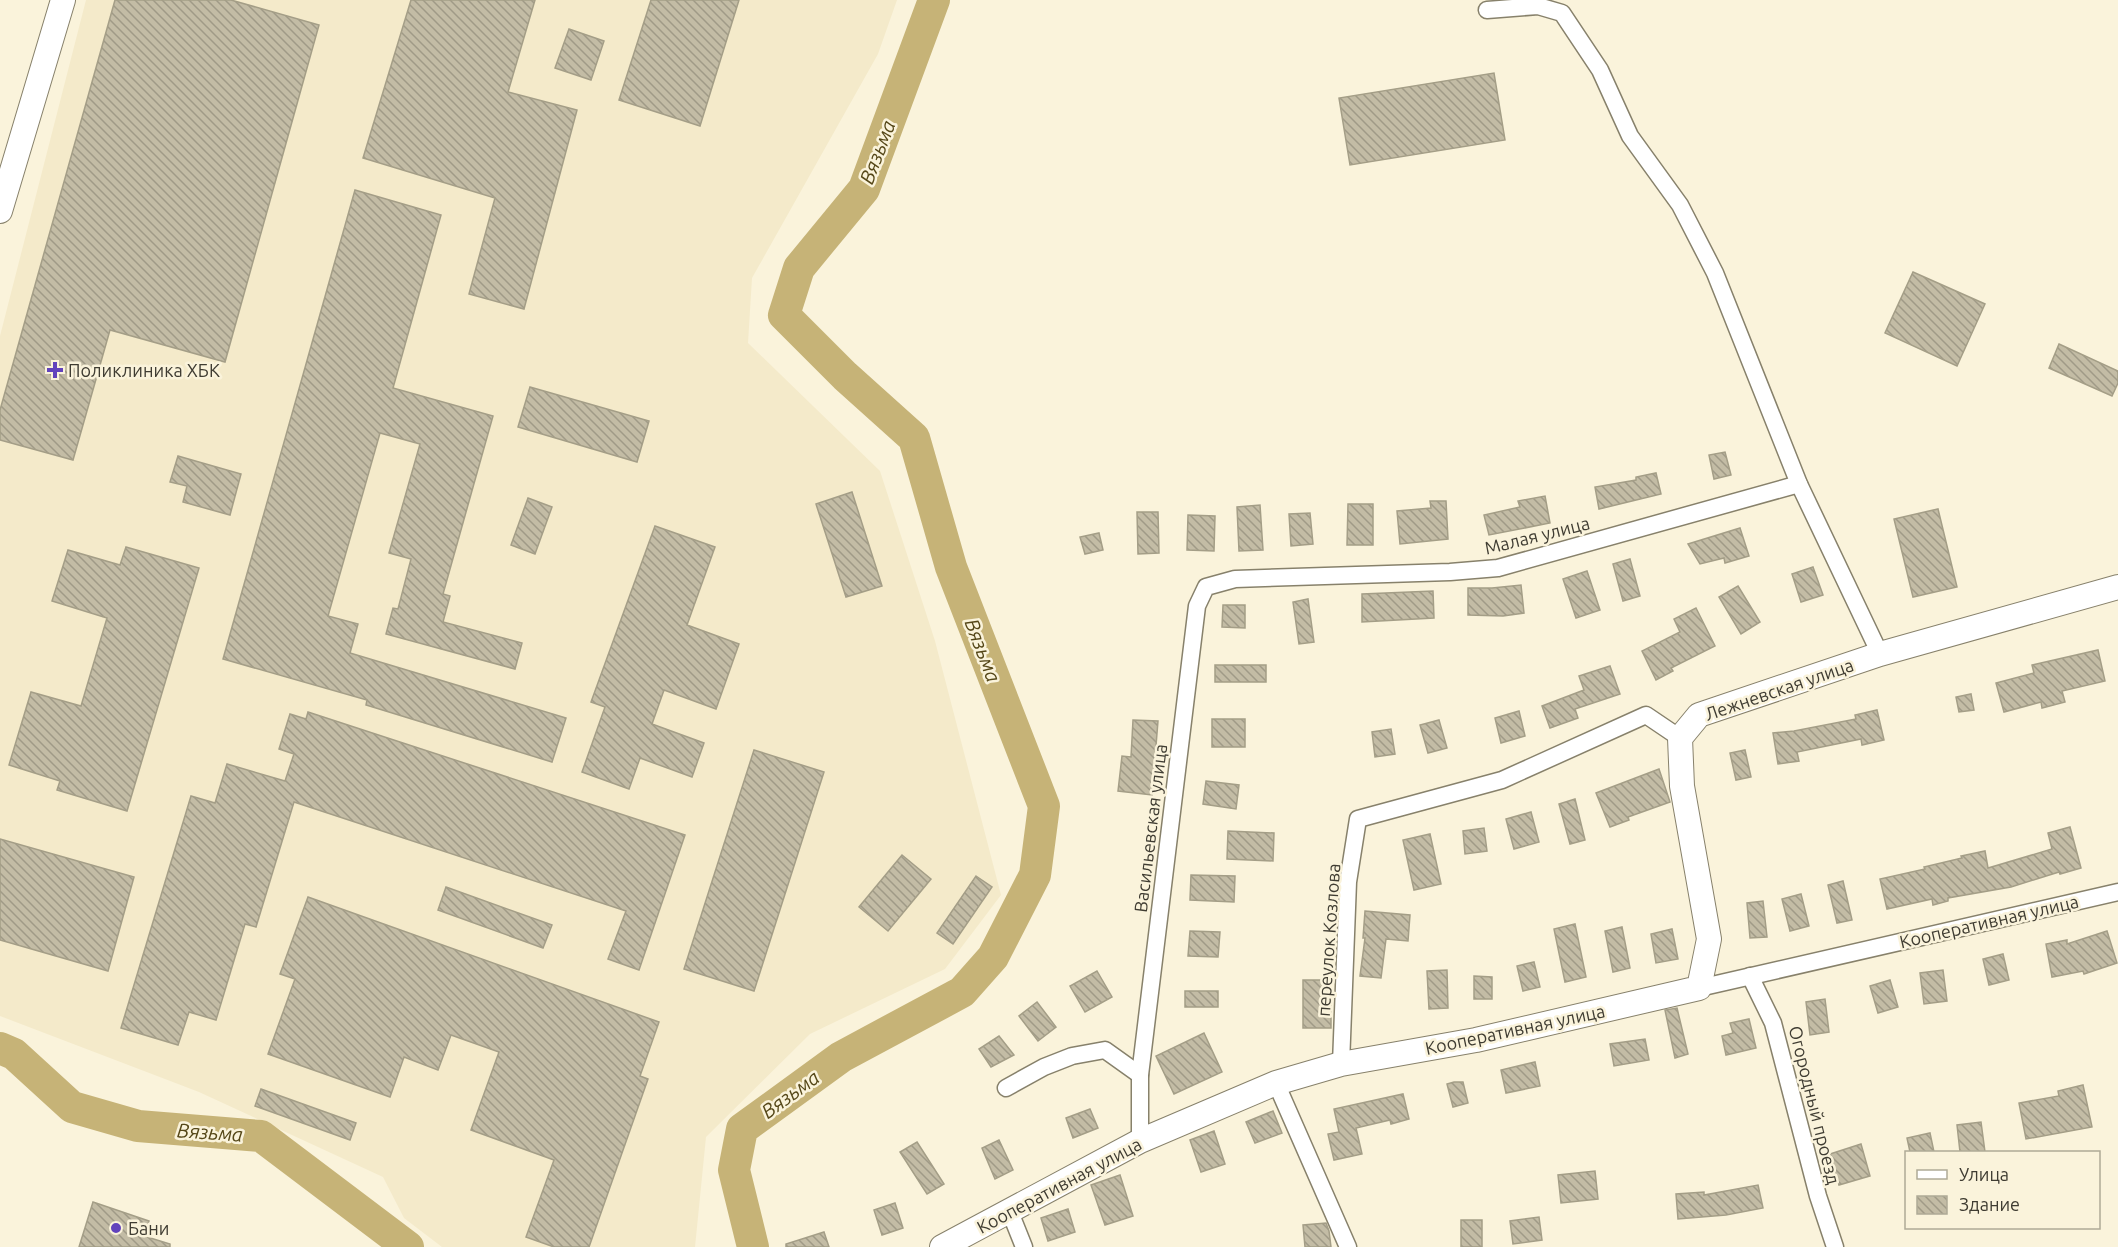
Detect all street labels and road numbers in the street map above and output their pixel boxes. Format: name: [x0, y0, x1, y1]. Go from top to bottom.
street label: Малая улица: [1482, 512, 1592, 558]
street label: Лежневская улица: [1702, 654, 1856, 724]
street label: Васильевская улица: [1130, 743, 1170, 913]
street label: переулок Козлова: [1313, 863, 1343, 1017]
street label: Кооперативная улица: [1897, 891, 2081, 951]
street label: Кооперативная улица: [1423, 1000, 1607, 1058]
street label: Огородный проезд: [1786, 1024, 1844, 1187]
street label: Кооперативная улица: [973, 1133, 1145, 1237]

